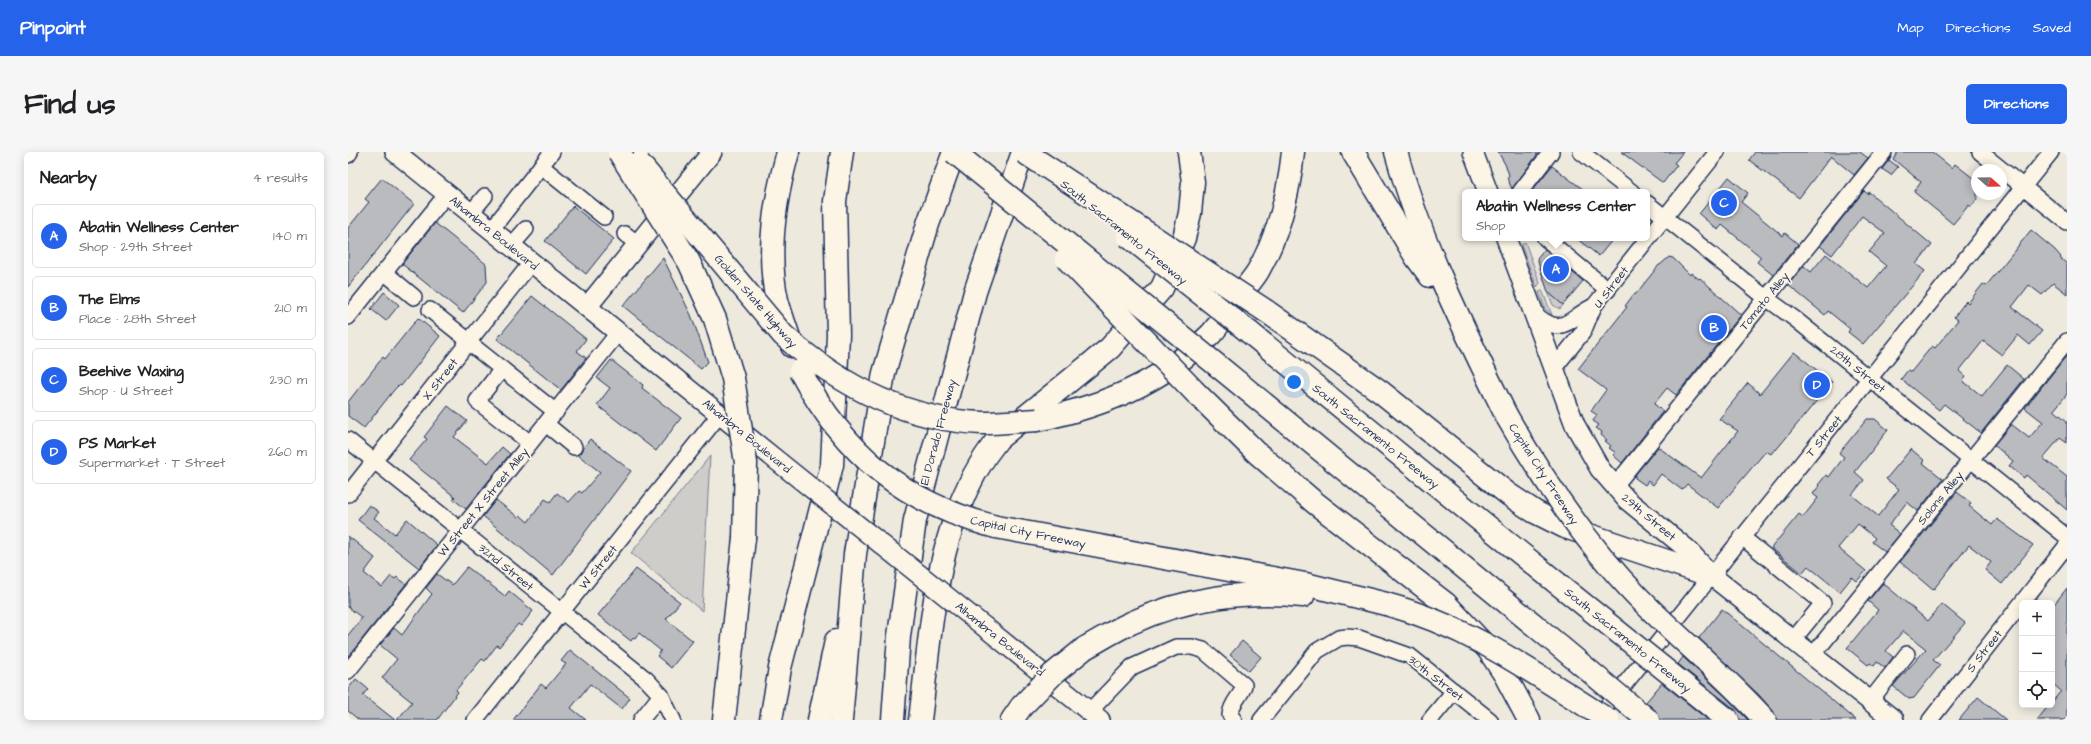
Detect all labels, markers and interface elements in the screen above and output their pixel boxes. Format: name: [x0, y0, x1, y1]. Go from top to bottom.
text: Pinpoint: [20, 15, 86, 42]
text: Map: [1897, 18, 1924, 38]
text: Directions: [1946, 18, 2011, 38]
text: Saved: [2033, 18, 2071, 38]
button: Directions: [1966, 84, 2067, 124]
text: Find us: [24, 85, 115, 124]
north arrow: [1971, 164, 2007, 200]
text: Nearby: [40, 166, 97, 190]
text: 4 results: [253, 169, 308, 187]
street label: South Sacramento Freeway: [1056, 176, 1191, 290]
pin: C: [1711, 188, 1737, 218]
popup: [1462, 189, 1650, 241]
street label: Alhambra Boulevard: [446, 192, 542, 275]
text: Abatin Wellness Center: [1476, 196, 1636, 217]
text: Abatin Wellness Center: [79, 217, 239, 238]
text: Shop: [1476, 217, 1505, 235]
text: A: [50, 227, 58, 245]
text: 140 m: [273, 227, 307, 245]
text: Shop · 29th Street: [79, 238, 192, 256]
street label: Golden State Highway: [709, 251, 801, 353]
pin: A: [1543, 254, 1569, 284]
street label: U Street: [1590, 263, 1633, 312]
street label: Tomato Alley: [1736, 268, 1794, 335]
text: The Elms: [79, 289, 140, 310]
text: B: [49, 299, 59, 317]
text: 210 m: [274, 299, 307, 317]
text: Place · 28th Street: [79, 310, 196, 328]
pin: B: [1701, 313, 1727, 343]
street label: 28th Street: [1826, 342, 1889, 397]
street label: X Street: [419, 355, 462, 404]
text: Beehive Waxing: [79, 361, 184, 382]
pin: D: [1804, 370, 1830, 400]
text: C: [49, 371, 59, 389]
text: 230 m: [269, 371, 307, 389]
your location: [1284, 372, 1304, 392]
street label: El Dorado Freeway: [916, 377, 962, 487]
street label: South Sacramento Freeway: [1308, 380, 1443, 494]
text: Shop · U Street: [79, 382, 173, 400]
street label: Alhambra Boulevard: [699, 395, 795, 478]
street label: T Street: [1802, 412, 1847, 461]
street label: Capital City Freeway: [1504, 420, 1583, 529]
text: PS Market: [79, 433, 156, 454]
text: D: [50, 443, 58, 461]
text: 260 m: [268, 443, 307, 461]
street label: W Street X Street Alley: [434, 444, 534, 561]
text: Supermarket · T Street: [79, 454, 225, 472]
street label: Solons Alley: [1913, 468, 1968, 529]
street label: 29th Street: [1618, 490, 1680, 545]
street label: Capital City Freeway: [968, 512, 1088, 554]
street label: 32nd Street: [474, 540, 537, 595]
street label: W Street: [575, 541, 622, 593]
street label: South Sacramento Freeway: [1560, 584, 1695, 698]
street label: Alhambra Boulevard: [952, 598, 1048, 681]
map controls: [2019, 600, 2055, 708]
button: +: [2019, 600, 2055, 636]
street label: S Street: [1962, 626, 2006, 676]
button: −: [2019, 636, 2055, 672]
street label: 30th Street: [1404, 651, 1467, 706]
button: locate: [2019, 672, 2055, 708]

